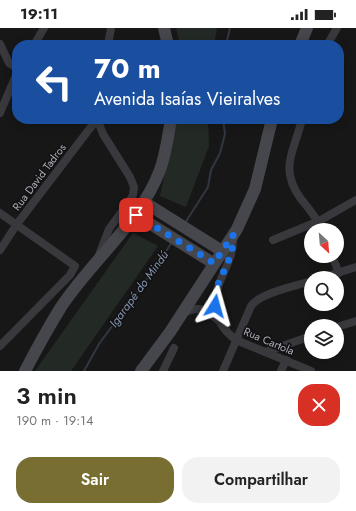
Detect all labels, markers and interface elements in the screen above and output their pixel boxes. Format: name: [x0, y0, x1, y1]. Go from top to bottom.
text: 19:11: [20, 3, 58, 25]
text: 70 m: [94, 48, 161, 89]
icon: left: [28, 56, 80, 108]
text: Avenida Isaías Vieiralves: [94, 86, 280, 112]
street label: Rua David Tadros: [8, 140, 70, 214]
pin: [119, 198, 153, 232]
icon: arrive: [125, 204, 147, 226]
north arrow: [304, 223, 344, 263]
map controls: [304, 223, 344, 359]
water label: Igarapé do Mindú: [105, 247, 173, 331]
button: search: [304, 271, 344, 311]
position arrow: [194, 285, 236, 327]
button: layers: [304, 319, 344, 359]
street label: Rua Cartola: [241, 323, 297, 359]
text: 3 min: [16, 378, 77, 413]
button: close: [298, 384, 340, 426]
text: 190 m · 19:14: [16, 411, 94, 430]
button: Sair: [16, 457, 174, 503]
button: Compartilhar: [182, 457, 340, 503]

